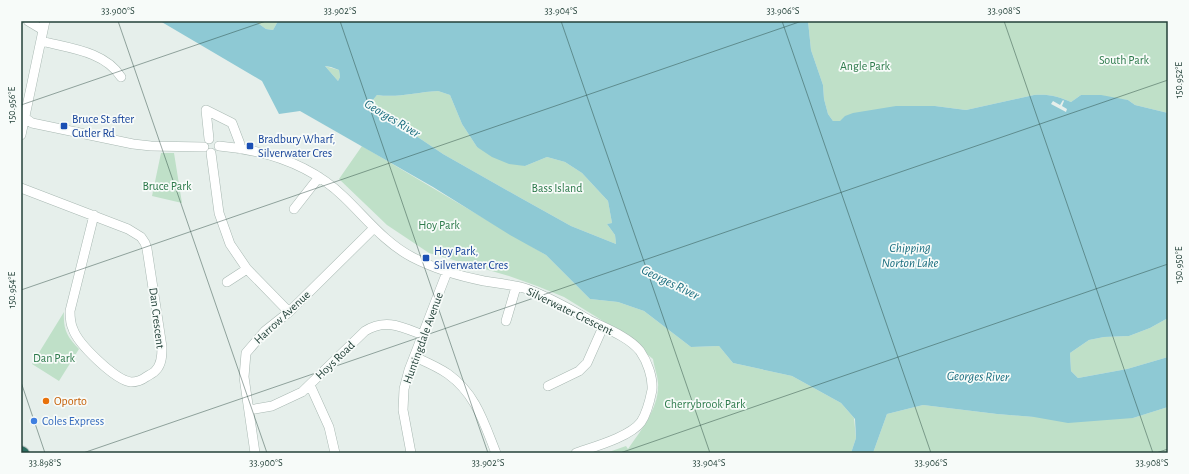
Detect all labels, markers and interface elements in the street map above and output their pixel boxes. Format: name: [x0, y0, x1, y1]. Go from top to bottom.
text: 33.900°S: [101, 6, 135, 16]
text: 33.902°S: [324, 6, 357, 16]
text: 33.904°S: [545, 6, 578, 16]
text: 33.906°S: [767, 6, 800, 16]
text: 33.908°S: [988, 6, 1021, 16]
park label: South Park: [1099, 54, 1150, 66]
park label: Angle Park: [840, 60, 891, 72]
text: 150.952°E: [1174, 62, 1184, 98]
text: 150.956°E: [7, 87, 17, 123]
water label: Georges River: [362, 97, 423, 141]
place label: Bruce St after Cutler Rd: [72, 113, 134, 139]
marker: Bruce St after Cutler Rd: [59, 121, 69, 131]
place label: Bradbury Wharf, Silverwater Cres: [258, 133, 335, 159]
marker: Bradbury Wharf, Silverwater Cres: [245, 141, 255, 151]
park label: Bruce Park: [142, 180, 192, 192]
park label: Bass Island: [531, 182, 583, 194]
park label: Hoy Park: [418, 219, 460, 232]
water label: Chipping Norton Lake: [882, 242, 939, 270]
place label: Hoy Park, Silverwater Cres: [434, 245, 508, 271]
text: 150.950°E: [1174, 246, 1184, 284]
marker: Hoy Park, Silverwater Cres: [421, 253, 431, 263]
water label: Georges River: [639, 263, 702, 303]
text: 150.954°E: [7, 272, 17, 308]
street label: Silverwater Crescent: [525, 285, 615, 337]
street label: Dan Crescent: [147, 287, 167, 349]
street label: Harrow Avenue: [252, 288, 312, 346]
street label: Huntingdale Avenue: [401, 291, 445, 385]
street label: Hoys Road: [313, 339, 358, 382]
park label: Dan Park: [33, 352, 76, 364]
water label: Georges River: [947, 370, 1010, 384]
place label: Oporto: [54, 395, 87, 407]
marker: Oporto: [41, 396, 51, 406]
park label: Cherrybrook Park: [665, 398, 746, 411]
place label: Coles Express: [42, 415, 104, 427]
marker: Coles Express: [29, 416, 39, 426]
text: 33.898°S: [29, 458, 61, 468]
text: 33.900°S: [249, 458, 283, 468]
text: 33.902°S: [472, 458, 505, 468]
text: 33.904°S: [693, 458, 726, 468]
text: 33.906°S: [915, 458, 948, 468]
text: 33.908°S: [1136, 458, 1169, 468]

